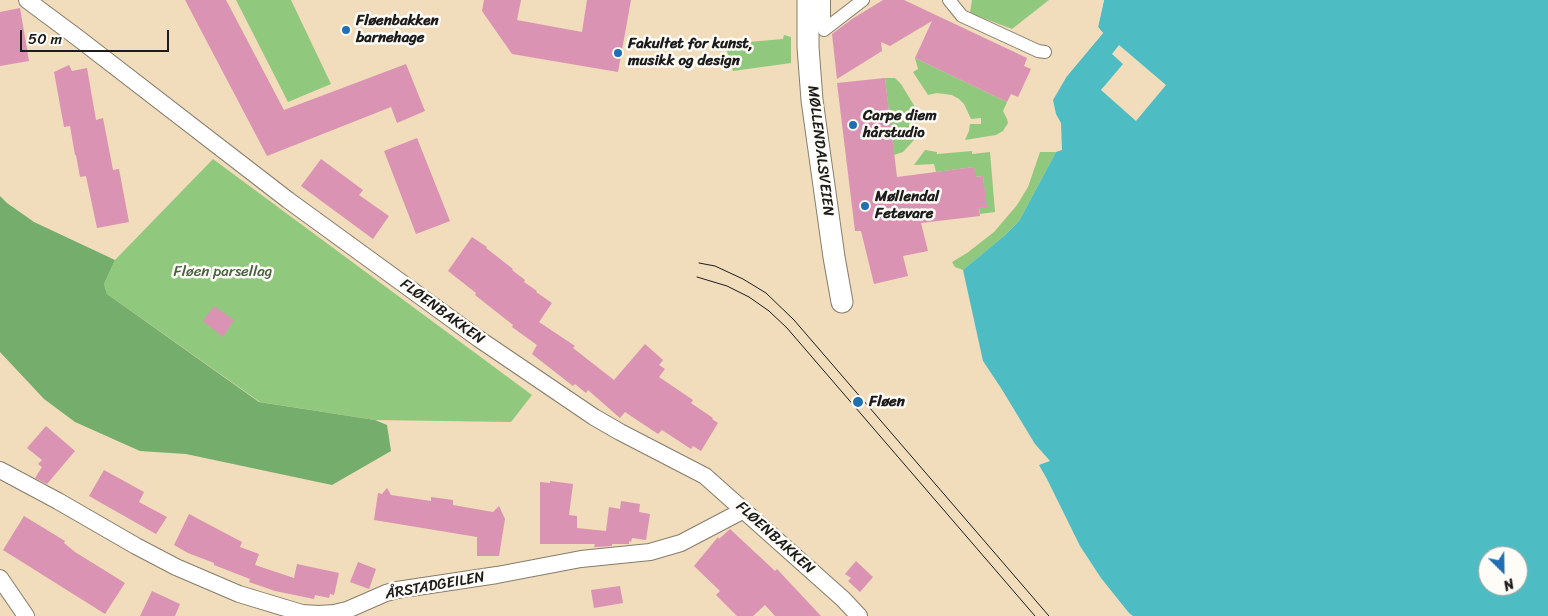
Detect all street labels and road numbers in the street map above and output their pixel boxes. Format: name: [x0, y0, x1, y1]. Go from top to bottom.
street label: MØLLENDALSVEIEN: [803, 85, 837, 217]
street label: FLØENBAKKEN: [396, 275, 488, 349]
street label: FLØENBAKKEN: [732, 498, 818, 578]
street label: ÅRSTADGEILEN: [384, 568, 486, 604]

